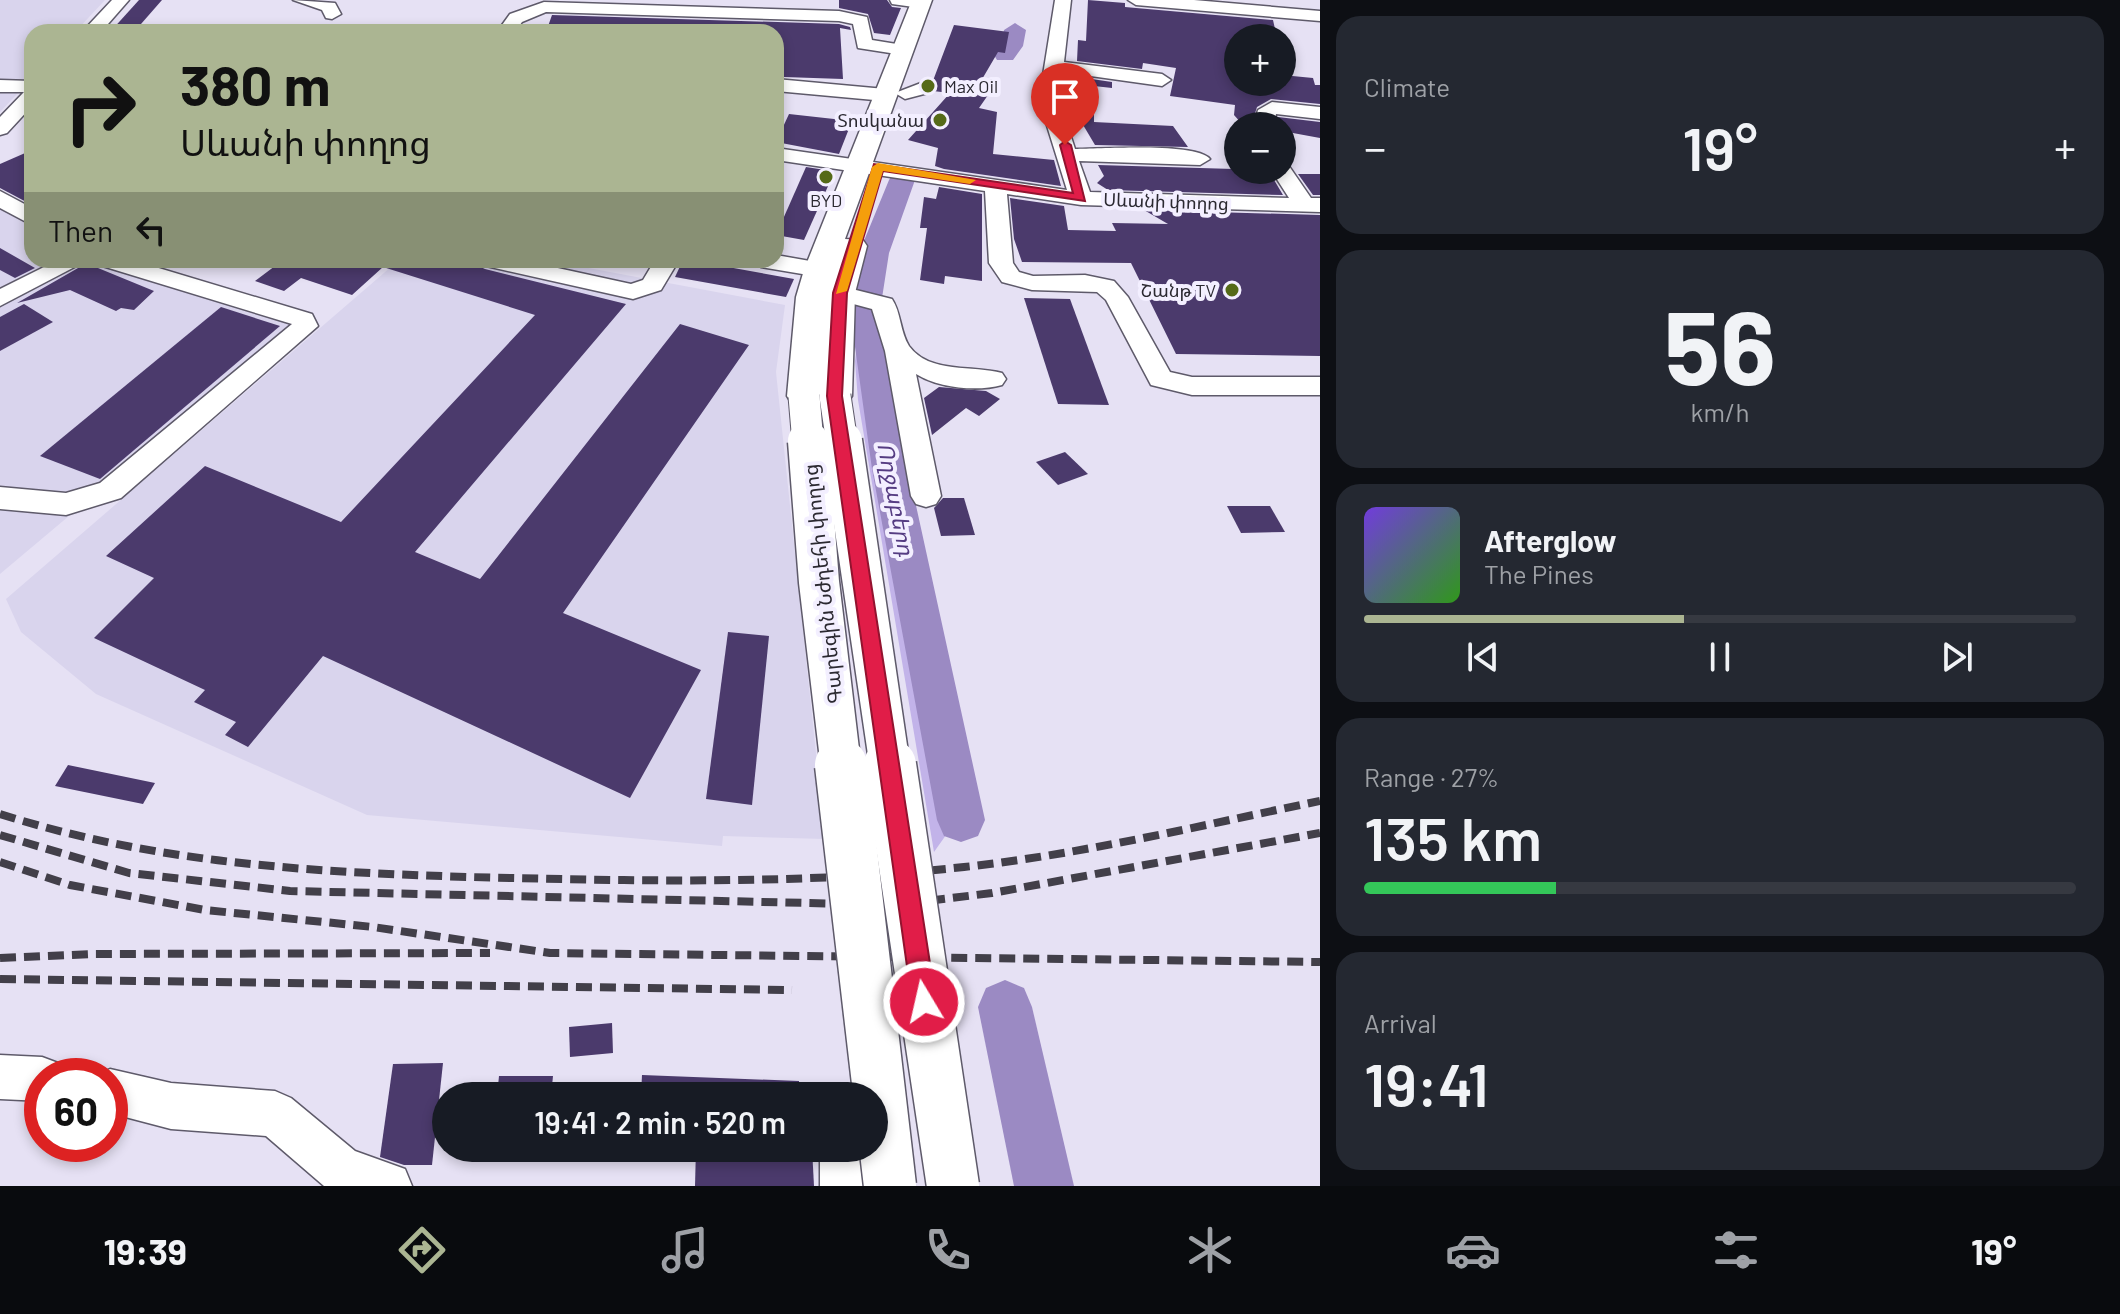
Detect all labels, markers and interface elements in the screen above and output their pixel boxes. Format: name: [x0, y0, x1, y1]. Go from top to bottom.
map controls: [1224, 24, 1296, 184]
button: +: [1224, 24, 1296, 96]
text: 380 m: [180, 50, 330, 117]
icon: right: [48, 56, 152, 160]
pin: [1031, 63, 1099, 145]
text: Climate: [1364, 71, 1450, 102]
place label: Max Oil: [944, 75, 998, 97]
icon: arrive: [1043, 75, 1087, 119]
marker: Max Oil: [919, 77, 937, 95]
place label: Տոսկանա: [838, 109, 924, 131]
marker: Տոսկանա: [931, 111, 949, 129]
text: 19°: [1682, 111, 1758, 183]
button: −: [1224, 112, 1296, 184]
text: Սևանի փողոց: [180, 120, 431, 163]
text: −: [1364, 120, 1386, 173]
text: +: [2054, 120, 2076, 173]
marker: BYD: [817, 168, 835, 186]
street label: Սևանի փողոց: [1103, 188, 1229, 214]
place label: BYD: [810, 189, 842, 211]
icon: left: [129, 208, 173, 252]
text: Then: [48, 212, 113, 248]
place label: Շանթ TV: [1140, 279, 1216, 301]
marker: Շանթ TV: [1223, 281, 1241, 299]
text: 56: [1664, 281, 1776, 406]
text: km/h: [1691, 396, 1749, 427]
water label: Ողջաբերդ: [871, 440, 921, 559]
street label: Գարեգին Նժդեհի փողոց: [797, 463, 848, 705]
text: Afterglow: [1484, 522, 1617, 558]
text: The Pines: [1484, 558, 1594, 589]
icon: previous: [1461, 635, 1505, 679]
icon: pause: [1698, 635, 1742, 679]
icon: next: [1935, 635, 1979, 679]
text: Range · 27%: [1364, 761, 1499, 792]
text: 135 km: [1364, 801, 1542, 873]
position arrow: [882, 960, 966, 1044]
text: Arrival: [1364, 1007, 1437, 1038]
text: 19:41: [1364, 1047, 1489, 1119]
speed limit sign: 60: [24, 1058, 128, 1162]
text: 19:41 · 2 min · 520 m: [534, 1104, 786, 1140]
icon: directions: [394, 1222, 450, 1278]
icon: music: [657, 1222, 713, 1278]
icon: phone: [920, 1222, 976, 1278]
icon: climate: [1182, 1222, 1238, 1278]
icon: car: [1445, 1222, 1501, 1278]
icon: filters: [1708, 1222, 1764, 1278]
text: 19:39: [103, 1229, 187, 1272]
text: 19°: [1971, 1229, 2017, 1272]

